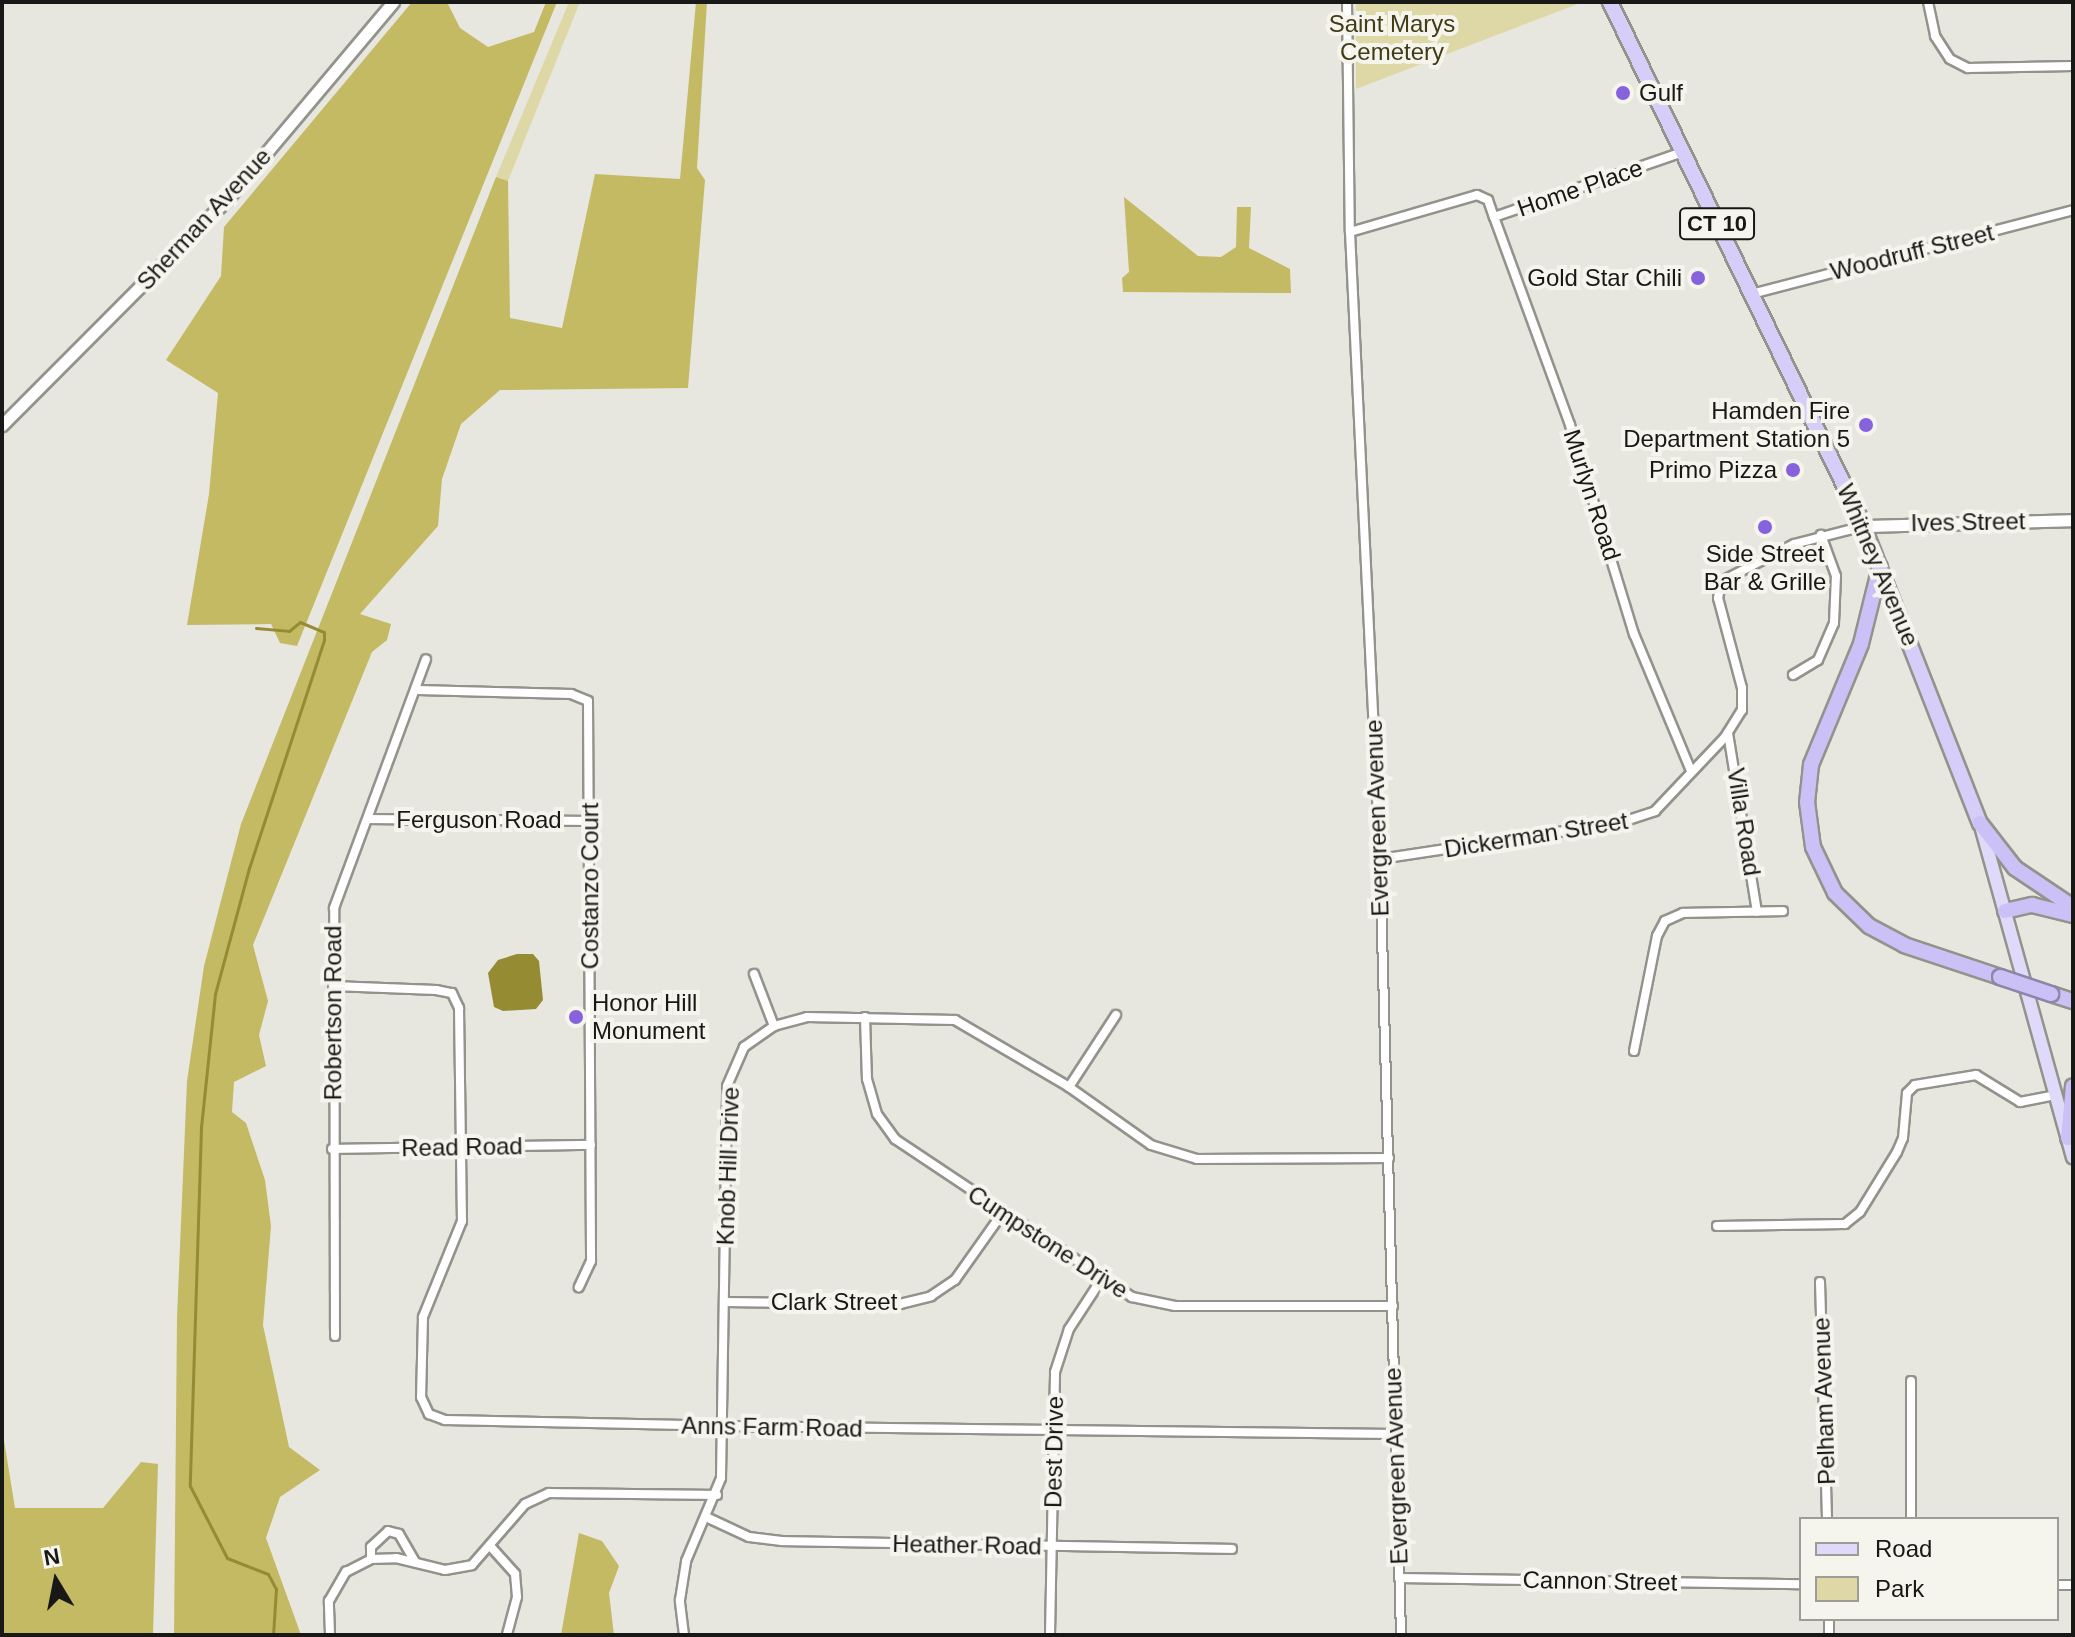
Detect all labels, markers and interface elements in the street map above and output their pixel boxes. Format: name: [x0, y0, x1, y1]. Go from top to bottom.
park label: Saint Marys Cemetery: [1329, 10, 1455, 66]
place label: Gulf: [1639, 79, 1683, 107]
marker: Gulf: [1614, 84, 1632, 102]
street label: Sherman Avenue: [130, 142, 278, 296]
street label: Home Place: [1514, 153, 1646, 223]
road number: CT 10: [1679, 206, 1755, 242]
street label: Woodruff Street: [1827, 218, 1997, 286]
place label: Gold Star Chili: [1527, 264, 1682, 292]
marker: Gold Star Chili: [1689, 269, 1707, 287]
place label: Hamden Fire Department Station 5: [1623, 397, 1850, 453]
marker: Hamden Fire Department Station 5: [1857, 416, 1875, 434]
street label: Murlyn Road: [1557, 426, 1627, 564]
place label: Primo Pizza: [1649, 456, 1777, 484]
marker: Primo Pizza: [1784, 461, 1802, 479]
street label: Whitney Avenue: [1831, 479, 1925, 651]
street label: Ives Street: [1910, 507, 2026, 537]
marker: Side Street Bar & Grille: [1756, 518, 1774, 536]
place label: Side Street Bar & Grille: [1704, 540, 1826, 596]
street label: Evergreen Avenue: [1359, 718, 1395, 918]
street label: Villa Road: [1721, 766, 1767, 878]
street label: Costanzo Court: [576, 803, 604, 969]
street label: Ferguson Road: [396, 806, 562, 834]
street label: Dickerman Street: [1442, 806, 1630, 864]
street label: Robertson Road: [319, 926, 347, 1100]
place label: Honor Hill Monument: [592, 989, 705, 1045]
marker: Honor Hill Monument: [567, 1008, 585, 1026]
street label: Knob Hill Drive: [711, 1086, 745, 1246]
street label: Read Road: [401, 1132, 523, 1162]
street label: Cumpstone Drive: [962, 1179, 1134, 1305]
street label: Clark Street: [771, 1288, 897, 1316]
street label: Pelham Avenue: [1807, 1316, 1841, 1486]
street label: Evergreen Avenue: [1378, 1366, 1414, 1566]
street label: Dest Drive: [1039, 1396, 1069, 1508]
street label: Anns Farm Road: [681, 1411, 863, 1443]
legend: [1799, 1517, 2059, 1621]
street label: Heather Road: [892, 1529, 1042, 1561]
text: Road: [1875, 1535, 1932, 1562]
north arrow: [16, 1541, 96, 1621]
text: N: [42, 1543, 62, 1571]
street label: Cannon Street: [1522, 1565, 1678, 1597]
text: Park: [1875, 1575, 1924, 1602]

